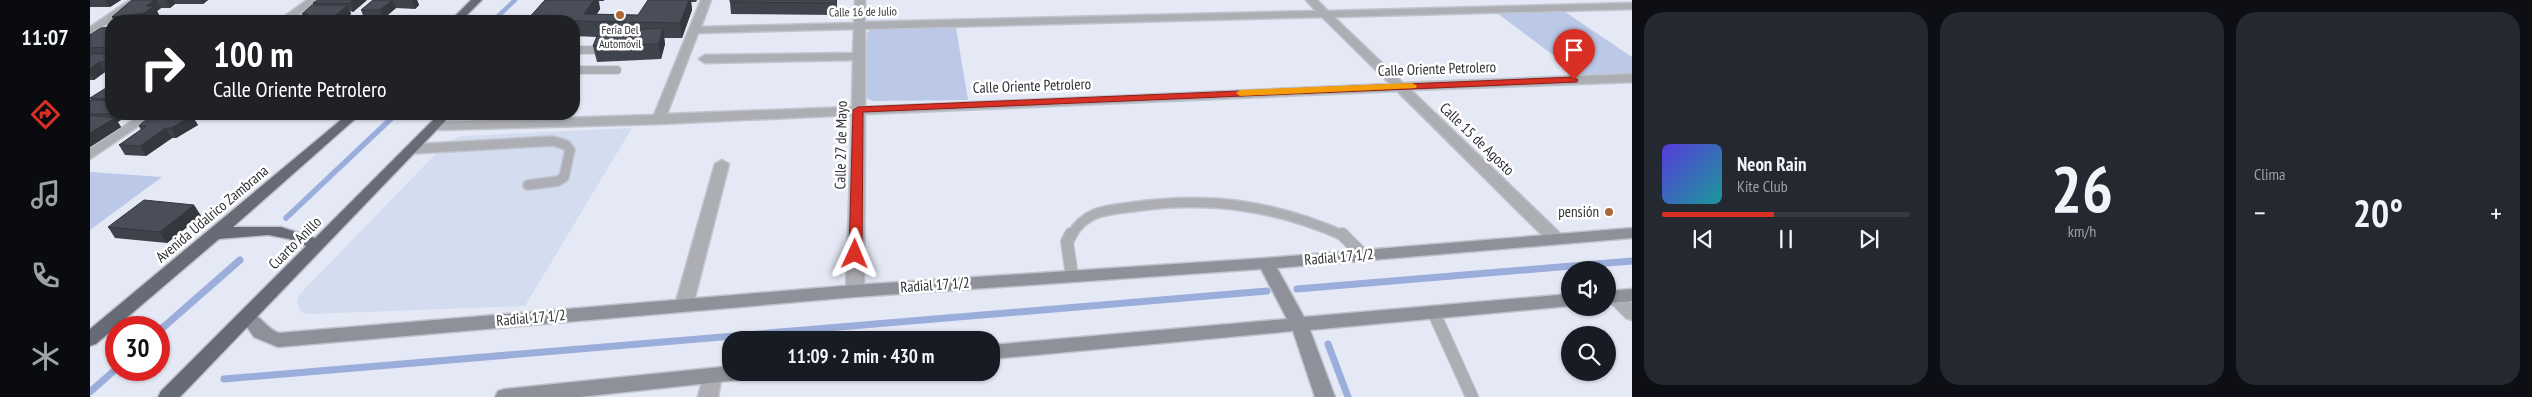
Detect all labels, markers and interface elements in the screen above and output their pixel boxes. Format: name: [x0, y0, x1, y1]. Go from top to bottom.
street label: Calle 16 de Julio: [829, 3, 897, 20]
marker: Feria Del Automóvil: [614, 9, 626, 21]
place label: Feria Del Automóvil: [599, 22, 641, 51]
text: 11:07: [21, 23, 69, 51]
pin: [1553, 29, 1595, 80]
text: 100 m: [213, 31, 294, 77]
icon: right: [130, 35, 195, 100]
icon: arrive: [1560, 36, 1588, 64]
street label: Calle Oriente Petrolero: [1378, 57, 1496, 80]
street label: Calle Oriente Petrolero: [973, 74, 1091, 97]
text: Calle Oriente Petrolero: [213, 75, 387, 103]
icon: directions: [28, 97, 63, 132]
street label: Calle 15 de Agosto: [1436, 98, 1519, 179]
street label: Calle 27 de Mayo: [830, 101, 851, 189]
text: 26: [2051, 146, 2113, 230]
text: Neon Rain: [1737, 152, 1806, 176]
street label: Avenida Udalrico Zambrana: [152, 161, 272, 266]
text: Clima: [2254, 164, 2285, 184]
text: Kite Club: [1737, 176, 1788, 196]
icon: music: [28, 177, 63, 212]
text: 20°: [2353, 188, 2403, 237]
text: −: [2254, 194, 2266, 231]
text: +: [2490, 194, 2502, 231]
place label: pensión: [1558, 202, 1599, 221]
marker: pensión: [1603, 206, 1615, 218]
street label: Cuarto Anillo: [264, 212, 325, 273]
text: km/h: [2068, 221, 2096, 241]
icon: previous: [1689, 225, 1717, 253]
icon: pause: [1772, 225, 1800, 253]
icon: next: [1855, 225, 1883, 253]
position arrow: [828, 227, 880, 279]
street label: Radial 17 1/2: [1303, 244, 1374, 269]
icon: phone: [28, 258, 63, 293]
map controls: [1561, 261, 1616, 381]
button: sound: [1561, 261, 1616, 316]
street label: Radial 17 1/2: [900, 273, 970, 296]
street label: Radial 17 1/2: [495, 305, 566, 330]
speed limit sign: 30: [105, 316, 170, 381]
button: search: [1561, 326, 1616, 381]
icon: climate: [28, 339, 63, 374]
text: 11:09 · 2 min · 430 m: [788, 344, 934, 368]

